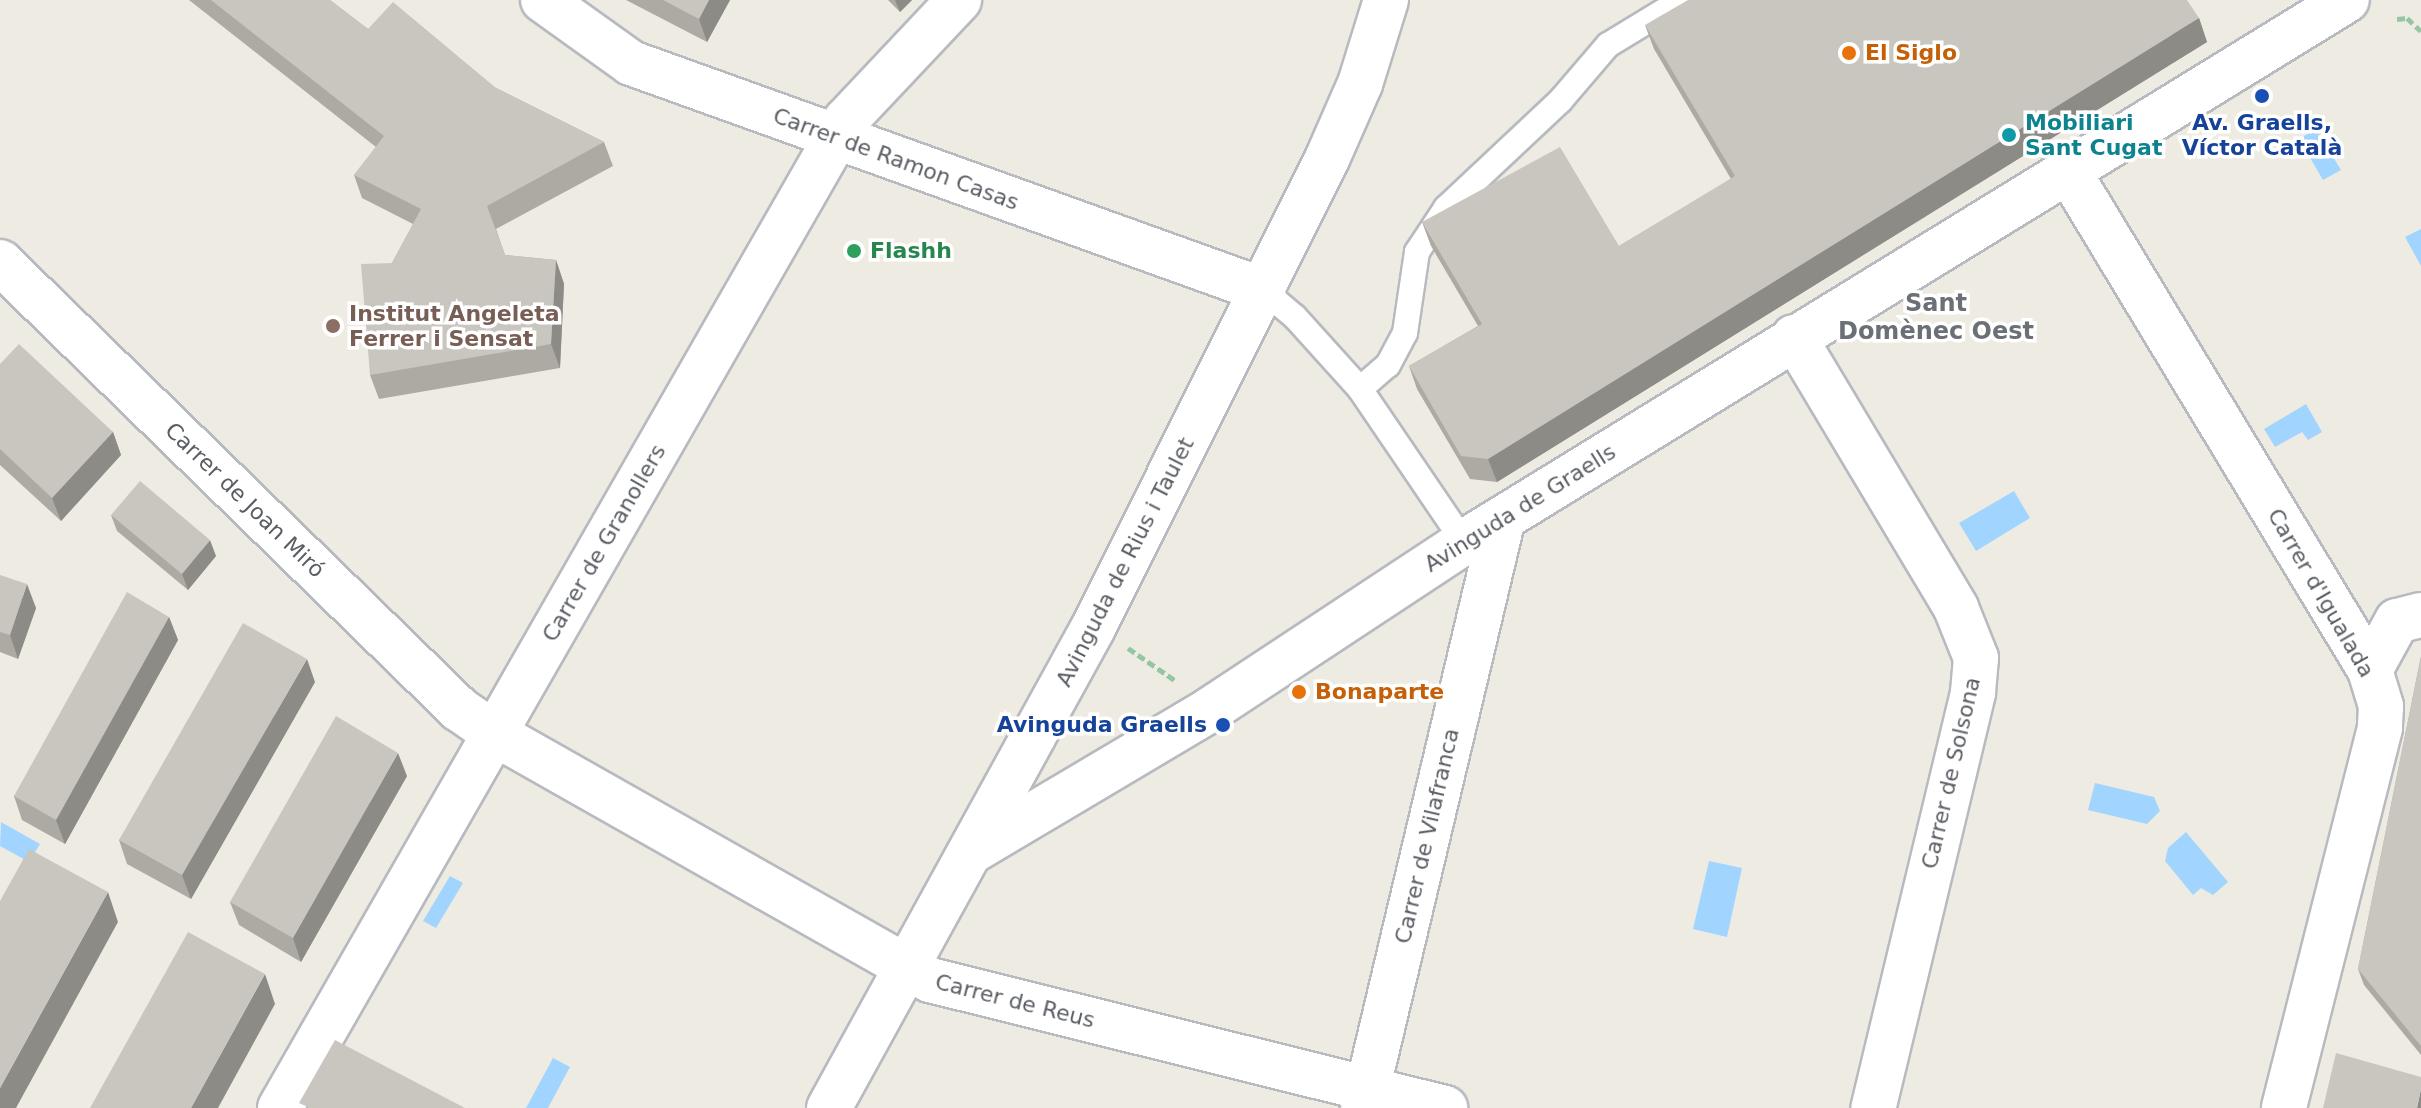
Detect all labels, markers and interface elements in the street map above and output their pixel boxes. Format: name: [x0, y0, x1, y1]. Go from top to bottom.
place label: El Siglo: [1865, 40, 1957, 66]
marker: El Siglo: [1840, 44, 1858, 62]
marker: Av. Graells, Víctor Català: [2253, 87, 2271, 105]
street label: Carrer de Ramon Casas: [770, 102, 1022, 216]
place label: Mobiliari Sant Cugat: [2025, 109, 2162, 160]
place label: Av. Graells, Víctor Català: [2182, 109, 2342, 160]
marker: Mobiliari Sant Cugat: [2000, 126, 2018, 144]
place label: Flashh: [870, 238, 952, 264]
marker: Flashh: [845, 242, 863, 260]
district label: Sant Domènec Oest: [1838, 290, 2034, 346]
place label: Institut Angeleta Ferrer i Sensat: [349, 300, 560, 352]
marker: Institut Angeleta Ferrer i Sensat: [324, 317, 342, 335]
street label: Carrer de Joan Miró: [160, 417, 330, 583]
street label: Avinguda de Rius i Taulet: [1051, 433, 1199, 691]
street label: Avinguda de Graells: [1420, 438, 1620, 578]
street label: Carrer de Granollers: [537, 440, 671, 646]
street label: Carrer d'Igualada: [2262, 504, 2380, 682]
street label: Carrer de Solsona: [1916, 675, 1986, 871]
place label: Bonaparte: [1315, 679, 1444, 705]
marker: Bonaparte: [1290, 683, 1308, 701]
place label: Avinguda Graells: [997, 712, 1207, 738]
marker: Avinguda Graells: [1214, 716, 1232, 734]
street label: Carrer de Vilafranca: [1389, 726, 1465, 946]
street label: Carrer de Reus: [933, 968, 1097, 1034]

